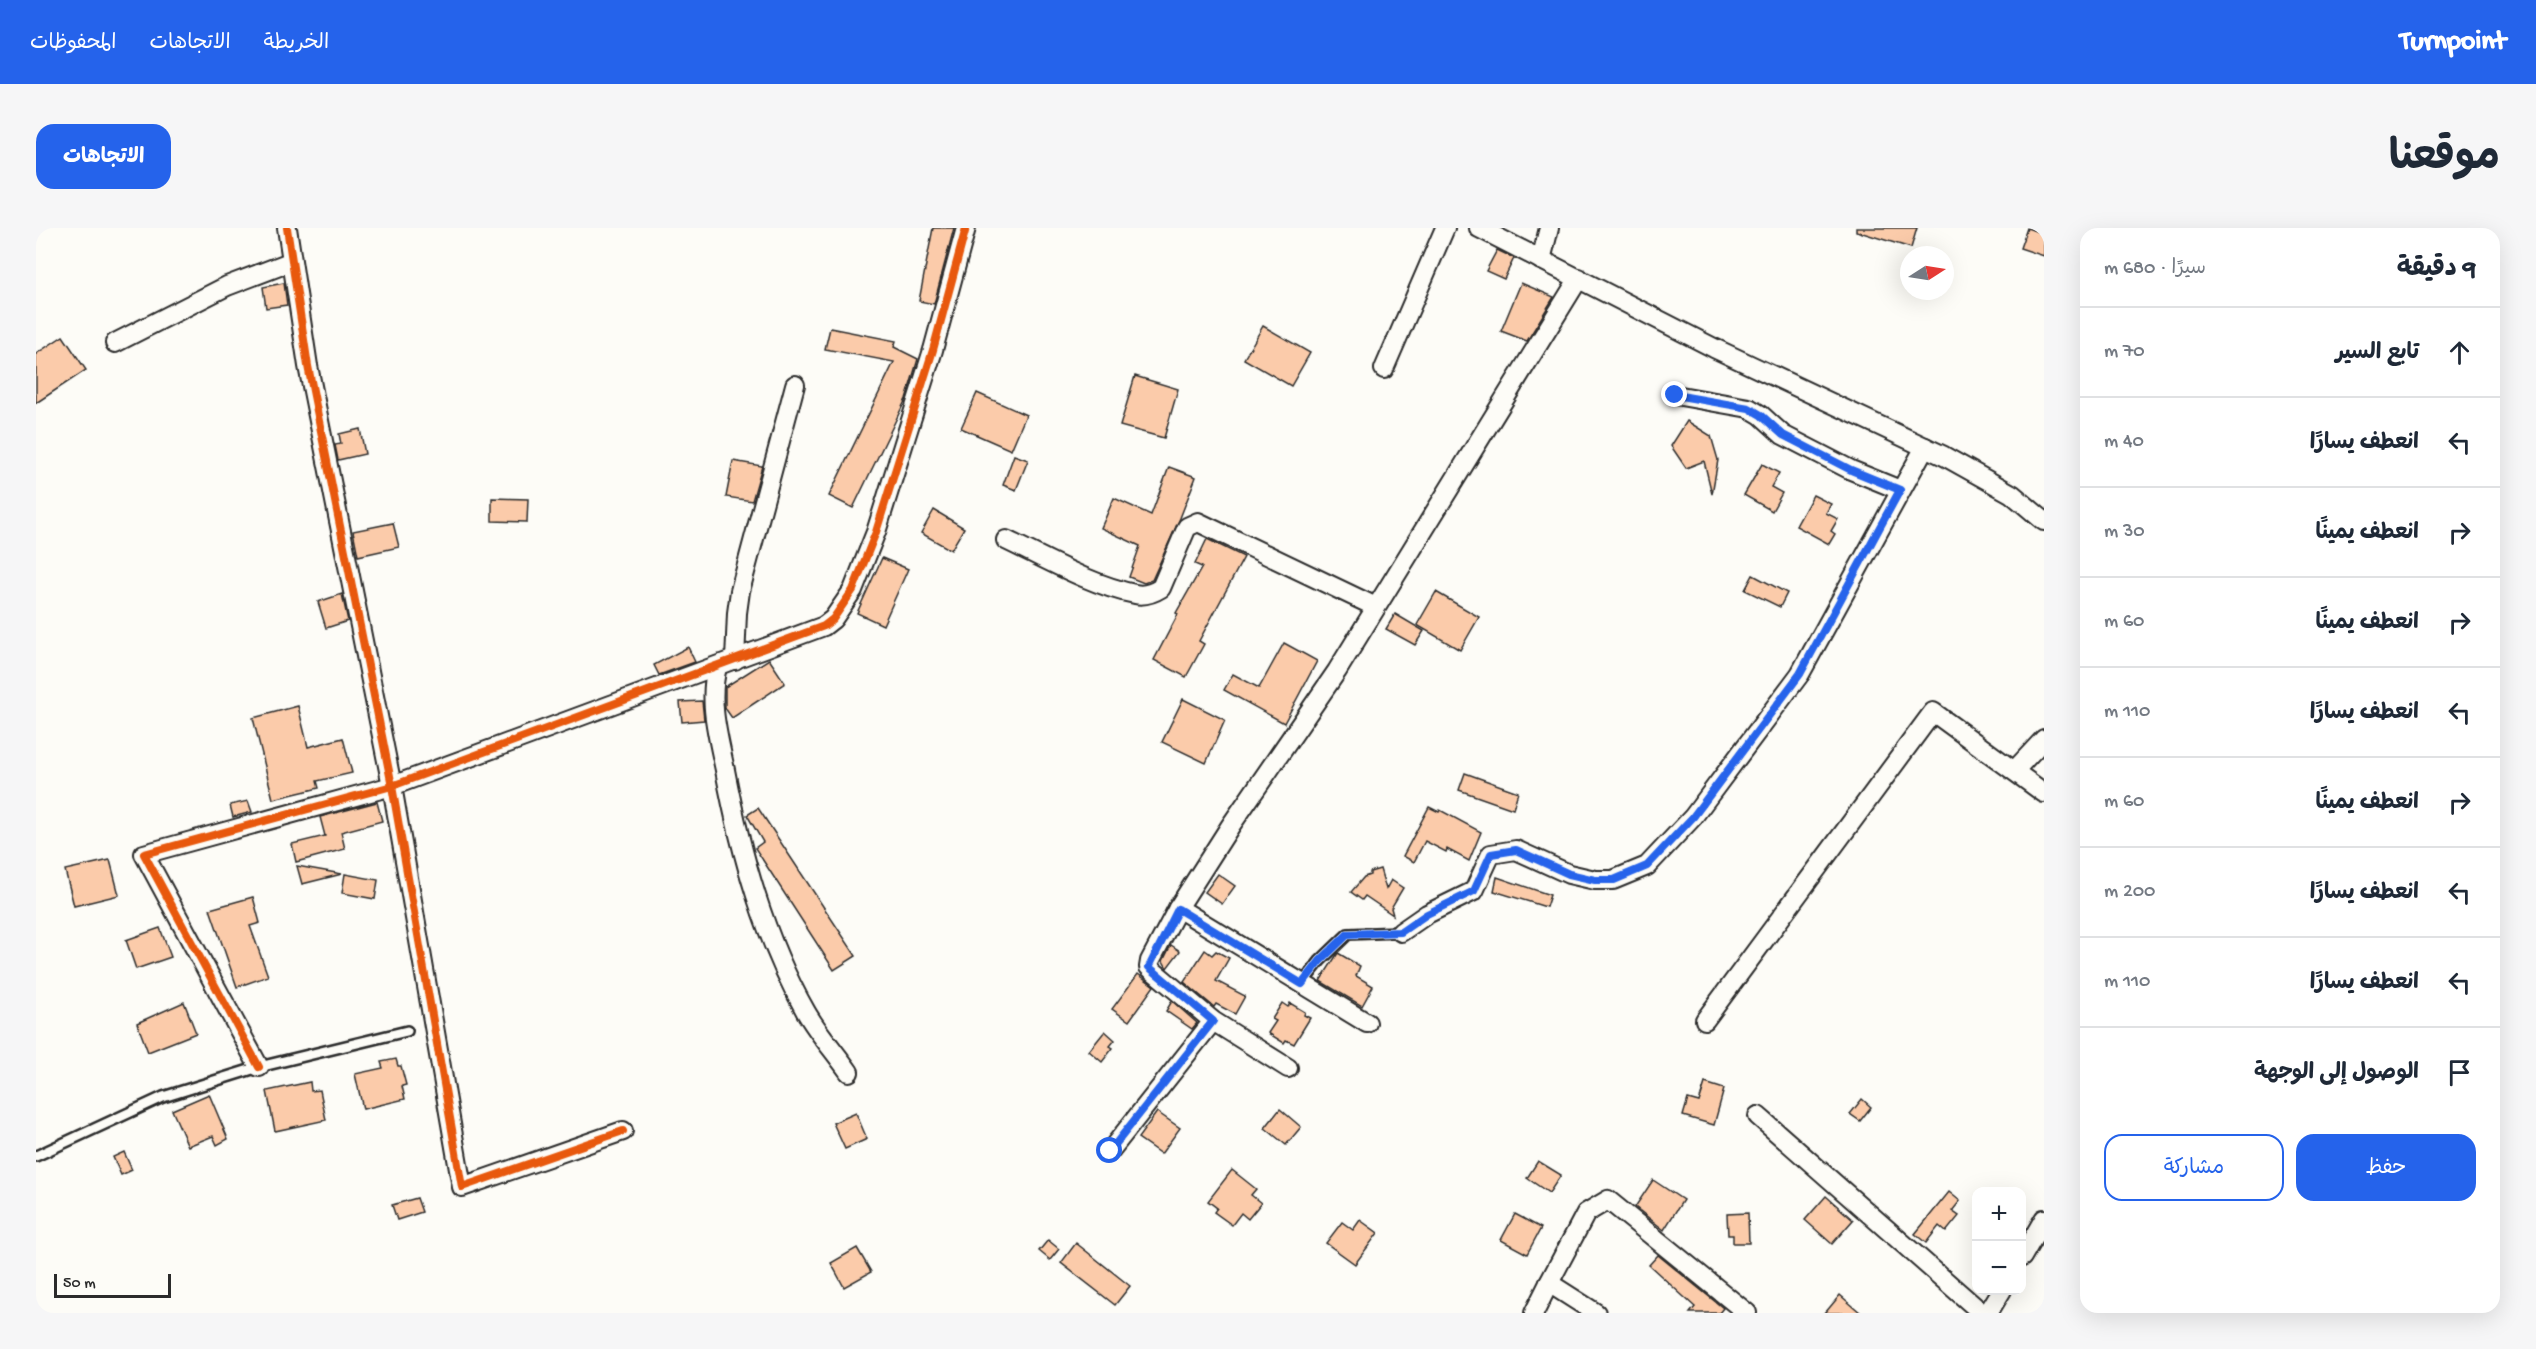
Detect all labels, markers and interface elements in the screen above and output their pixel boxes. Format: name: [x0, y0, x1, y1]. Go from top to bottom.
text: Turnpoint: [2400, 26, 2506, 59]
text: المحفوظات: [30, 32, 116, 57]
text: الاتجاهات: [149, 32, 231, 57]
text: الخريطة: [264, 32, 329, 57]
button: الاتجاهات: [36, 124, 171, 189]
text: موقعنا: [2389, 136, 2500, 185]
north arrow: [1900, 246, 1954, 300]
text: 9 دقيقة: [2397, 255, 2476, 286]
text: سيرًا · 680 m: [2104, 258, 2206, 281]
icon: ahead: [2443, 336, 2476, 369]
text: 70 m: [2104, 341, 2145, 364]
text: تابع السير: [2335, 341, 2419, 367]
route end: [1661, 381, 1687, 407]
icon: left: [2443, 426, 2476, 459]
text: 40 m: [2104, 431, 2144, 454]
text: انعطف يسارًا: [2310, 431, 2419, 457]
icon: right: [2443, 516, 2476, 549]
text: 30 m: [2104, 521, 2145, 544]
text: انعطف يمينًا: [2316, 521, 2419, 547]
icon: right: [2443, 606, 2476, 639]
text: 60 m: [2104, 611, 2144, 634]
text: انعطف يمينًا: [2316, 611, 2419, 637]
icon: left: [2443, 696, 2476, 729]
text: 110 m: [2104, 701, 2150, 724]
text: انعطف يسارًا: [2310, 701, 2419, 727]
icon: right: [2443, 786, 2476, 819]
text: 60 m: [2104, 791, 2144, 814]
text: انعطف يمينًا: [2316, 791, 2419, 817]
icon: left: [2443, 876, 2476, 909]
text: 200 m: [2104, 881, 2155, 904]
text: انعطف يسارًا: [2310, 881, 2419, 907]
icon: left: [2443, 966, 2476, 999]
text: 110 m: [2104, 971, 2150, 994]
text: انعطف يسارًا: [2310, 971, 2419, 997]
icon: arrive: [2443, 1056, 2476, 1089]
text: الوصول إلى الوجهة: [2254, 1061, 2419, 1087]
button: مشاركة: [2104, 1134, 2284, 1201]
button: حفظ: [2296, 1134, 2476, 1201]
route start: [1096, 1137, 1122, 1163]
map controls: [1972, 1187, 2026, 1295]
button: +: [1972, 1187, 2026, 1241]
button: −: [1972, 1241, 2026, 1295]
scale bar: [54, 1271, 171, 1298]
text: 50 m: [63, 1275, 96, 1294]

